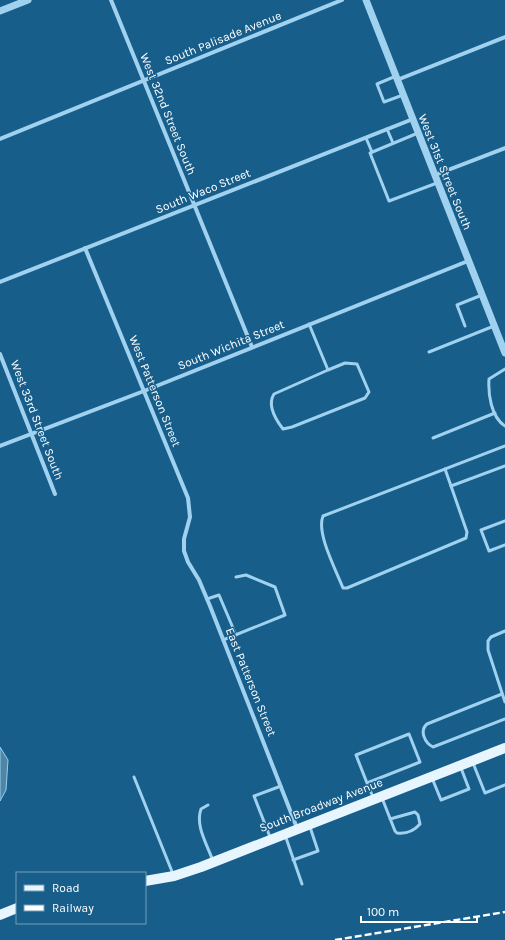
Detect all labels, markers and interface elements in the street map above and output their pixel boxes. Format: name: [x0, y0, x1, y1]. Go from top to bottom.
street label: South Palisade Avenue: [163, 8, 283, 68]
street label: West 32nd Street South: [137, 51, 199, 177]
street label: West 31st Street South: [415, 112, 475, 232]
street label: South Waco Street: [153, 165, 253, 216]
street label: South Wichita Street: [176, 317, 287, 373]
street label: West Patterson Street: [126, 333, 184, 449]
street label: West 33rd Street South: [8, 358, 66, 482]
street label: East Patterson Street: [223, 626, 279, 739]
street label: South Broadway Avenue: [257, 775, 385, 835]
legend: [16, 872, 146, 924]
text: Road: [52, 881, 80, 895]
scale bar: [361, 898, 477, 924]
text: Railway: [52, 901, 94, 915]
text: 100 m: [367, 905, 399, 919]

